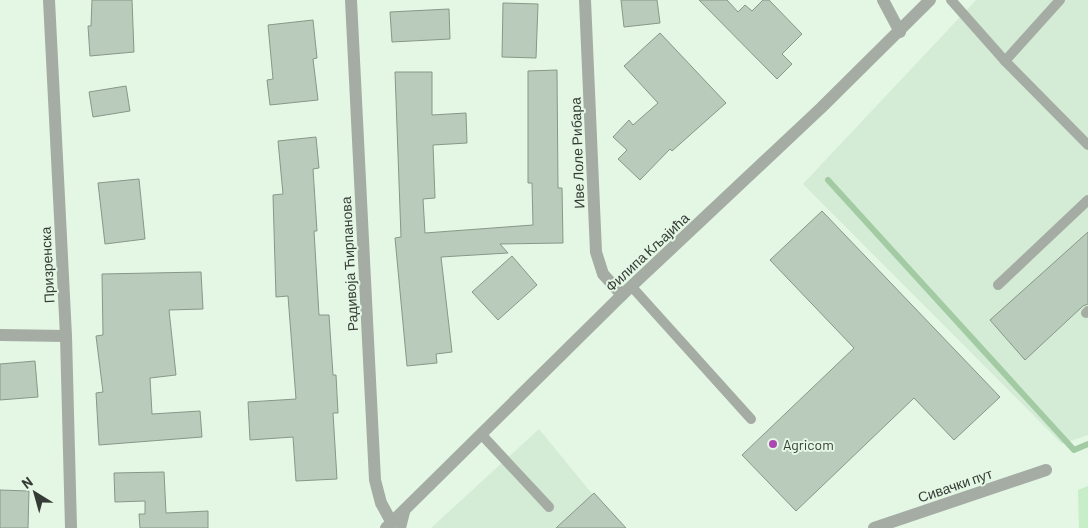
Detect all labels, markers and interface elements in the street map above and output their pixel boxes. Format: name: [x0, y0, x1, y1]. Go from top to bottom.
street label: Иве Лоле Рибара: [567, 97, 587, 209]
street label: Радивоја Ћирпанова: [337, 196, 361, 332]
street label: Филипа Кљајића: [602, 209, 692, 295]
street label: Призренска: [36, 226, 57, 304]
place label: Agricom: [783, 436, 834, 453]
marker: Agricom: [767, 438, 779, 450]
street label: Сивачки пут: [915, 464, 995, 506]
north arrow: [10, 468, 60, 518]
text: N: [18, 473, 36, 492]

